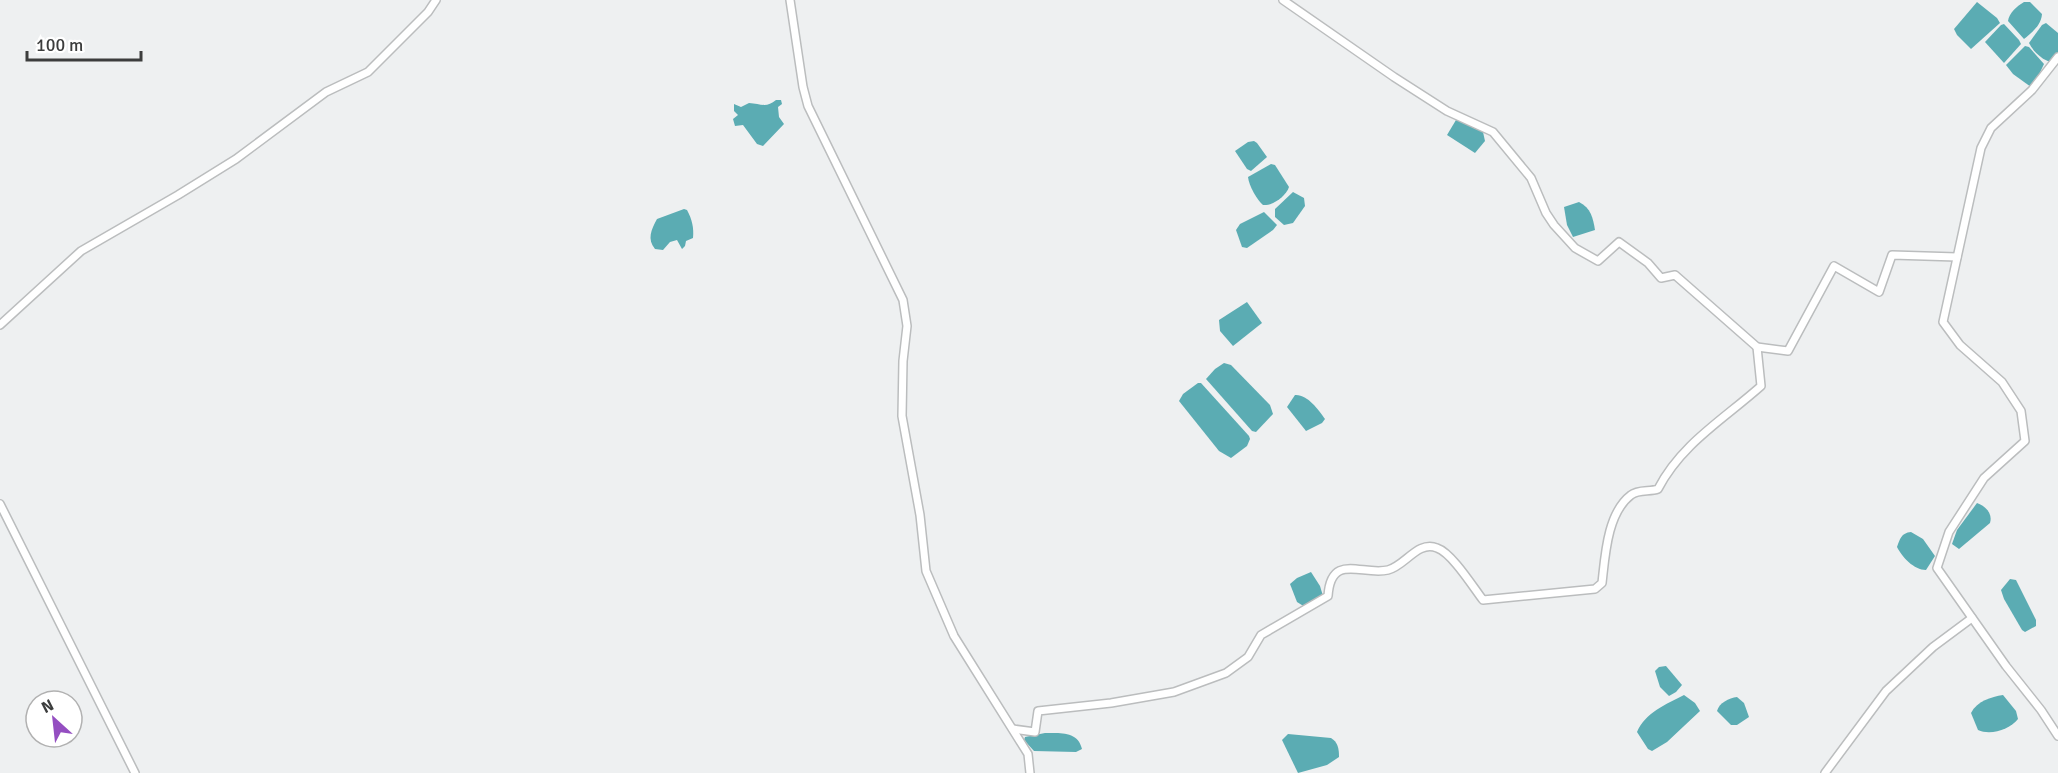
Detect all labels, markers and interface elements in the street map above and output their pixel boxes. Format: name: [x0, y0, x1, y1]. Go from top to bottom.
scale bar: [27, 24, 141, 62]
text: 100 m: [36, 34, 83, 56]
north arrow: [24, 689, 84, 749]
text: N: [38, 695, 57, 718]

